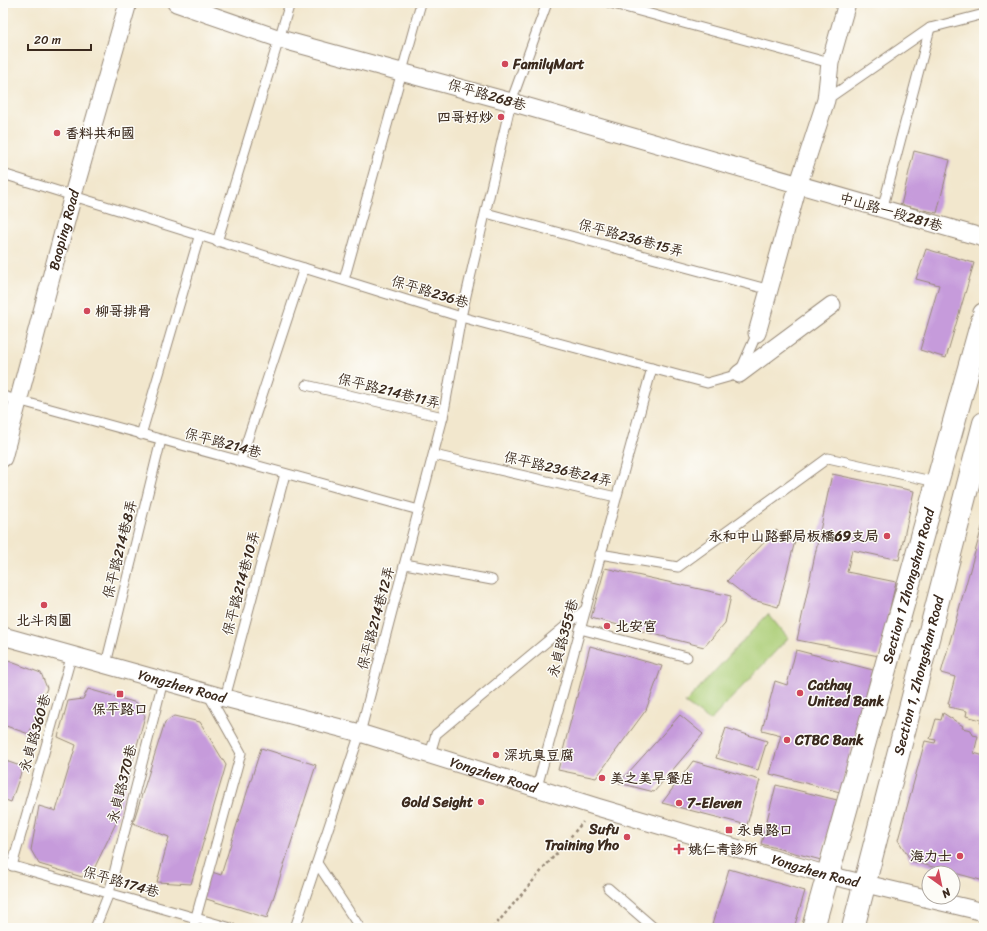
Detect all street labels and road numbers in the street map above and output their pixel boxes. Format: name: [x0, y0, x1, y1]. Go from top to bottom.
street label: 保平路268巷: [445, 72, 530, 118]
street label: Baoping Road: [41, 185, 87, 273]
street label: 中山路一段281巷: [836, 185, 947, 239]
street label: 保平路236巷15弄: [575, 212, 687, 264]
street label: 保平路236巷: [388, 268, 473, 316]
street label: 保平路214巷11弄: [335, 366, 443, 416]
street label: 保平路214巷: [182, 421, 265, 466]
street label: 保平路236巷24弄: [501, 444, 615, 494]
street label: 保平路214巷8弄: [96, 497, 144, 601]
street label: Section 1 Zhongshan Road: [875, 504, 942, 667]
street label: 保平路214巷10弄: [215, 528, 267, 638]
street label: 保平路214巷12弄: [350, 563, 402, 673]
street label: Section 1, Zhongshan Road: [886, 591, 952, 758]
street label: 永貞路355巷: [540, 595, 586, 680]
street label: Yongzhen Road: [135, 662, 231, 711]
street label: 永貞路360巷: [12, 690, 58, 775]
street label: 永貞路370巷: [100, 741, 144, 826]
street label: Yongzhen Road: [447, 749, 542, 801]
street label: Yongzhen Road: [769, 847, 864, 895]
street label: 保平路174巷: [80, 859, 163, 905]

